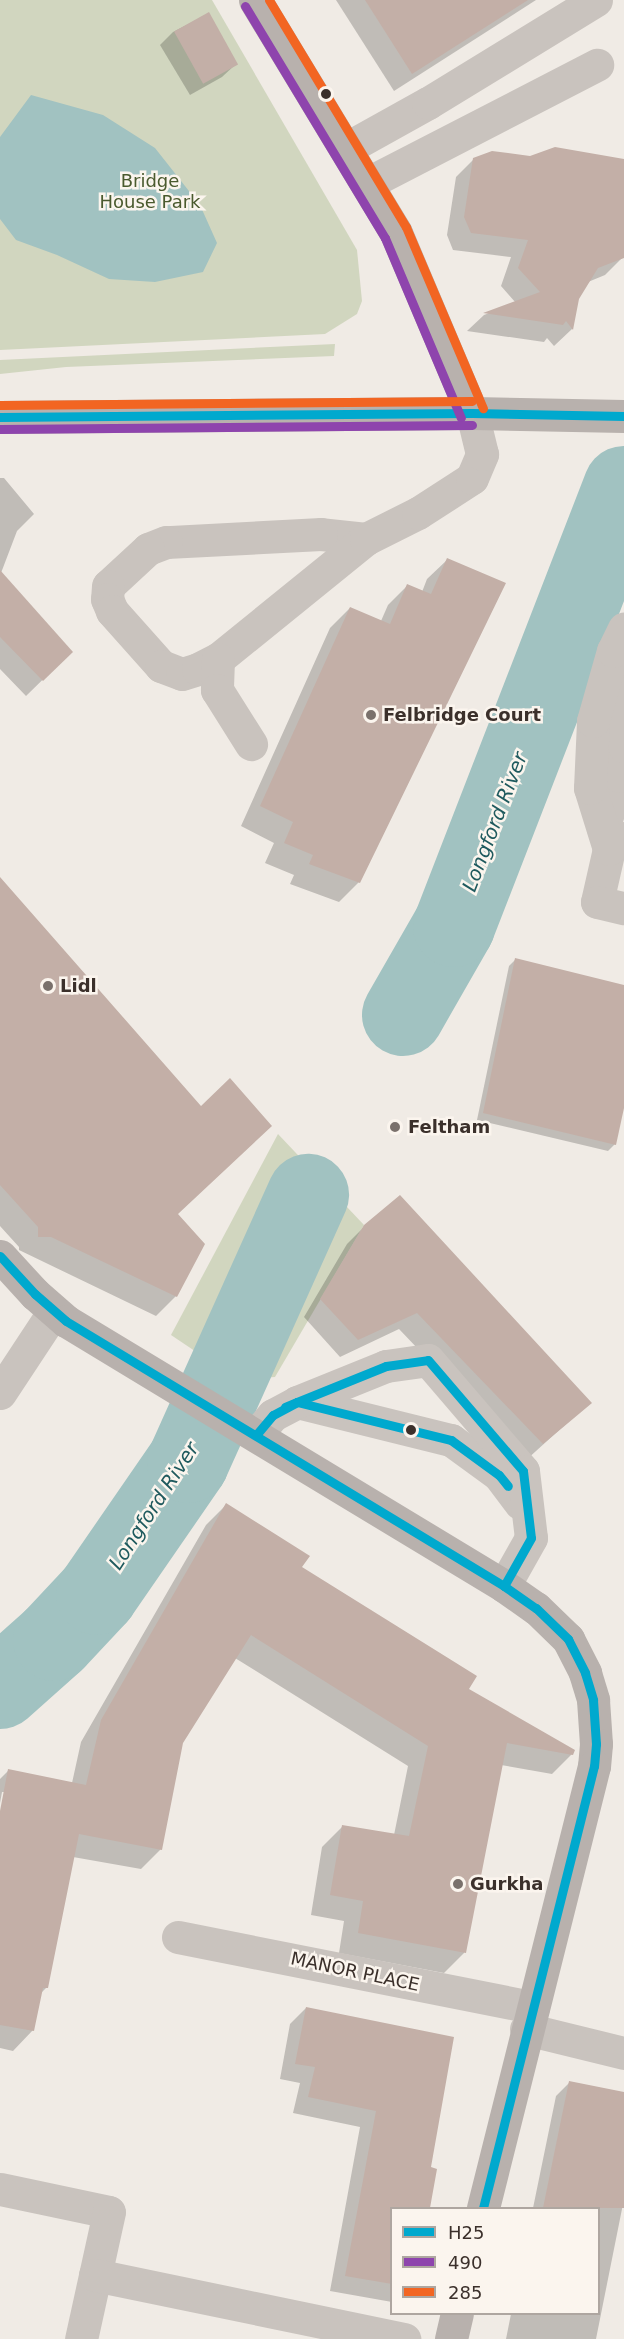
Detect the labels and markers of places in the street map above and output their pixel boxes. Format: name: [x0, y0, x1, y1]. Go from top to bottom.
unlabelled marker: [320, 88, 332, 100]
place label: Felbridge Court: [383, 704, 541, 726]
marker: Felbridge Court: [364, 708, 378, 722]
place label: Lidl: [60, 975, 97, 997]
marker: Lidl: [41, 979, 55, 993]
place label: Feltham: [408, 1116, 490, 1138]
marker: Feltham: [386, 1118, 404, 1136]
unlabelled marker: [405, 1424, 417, 1436]
place label: Gurkha: [470, 1873, 543, 1895]
marker: Gurkha: [451, 1877, 465, 1891]

